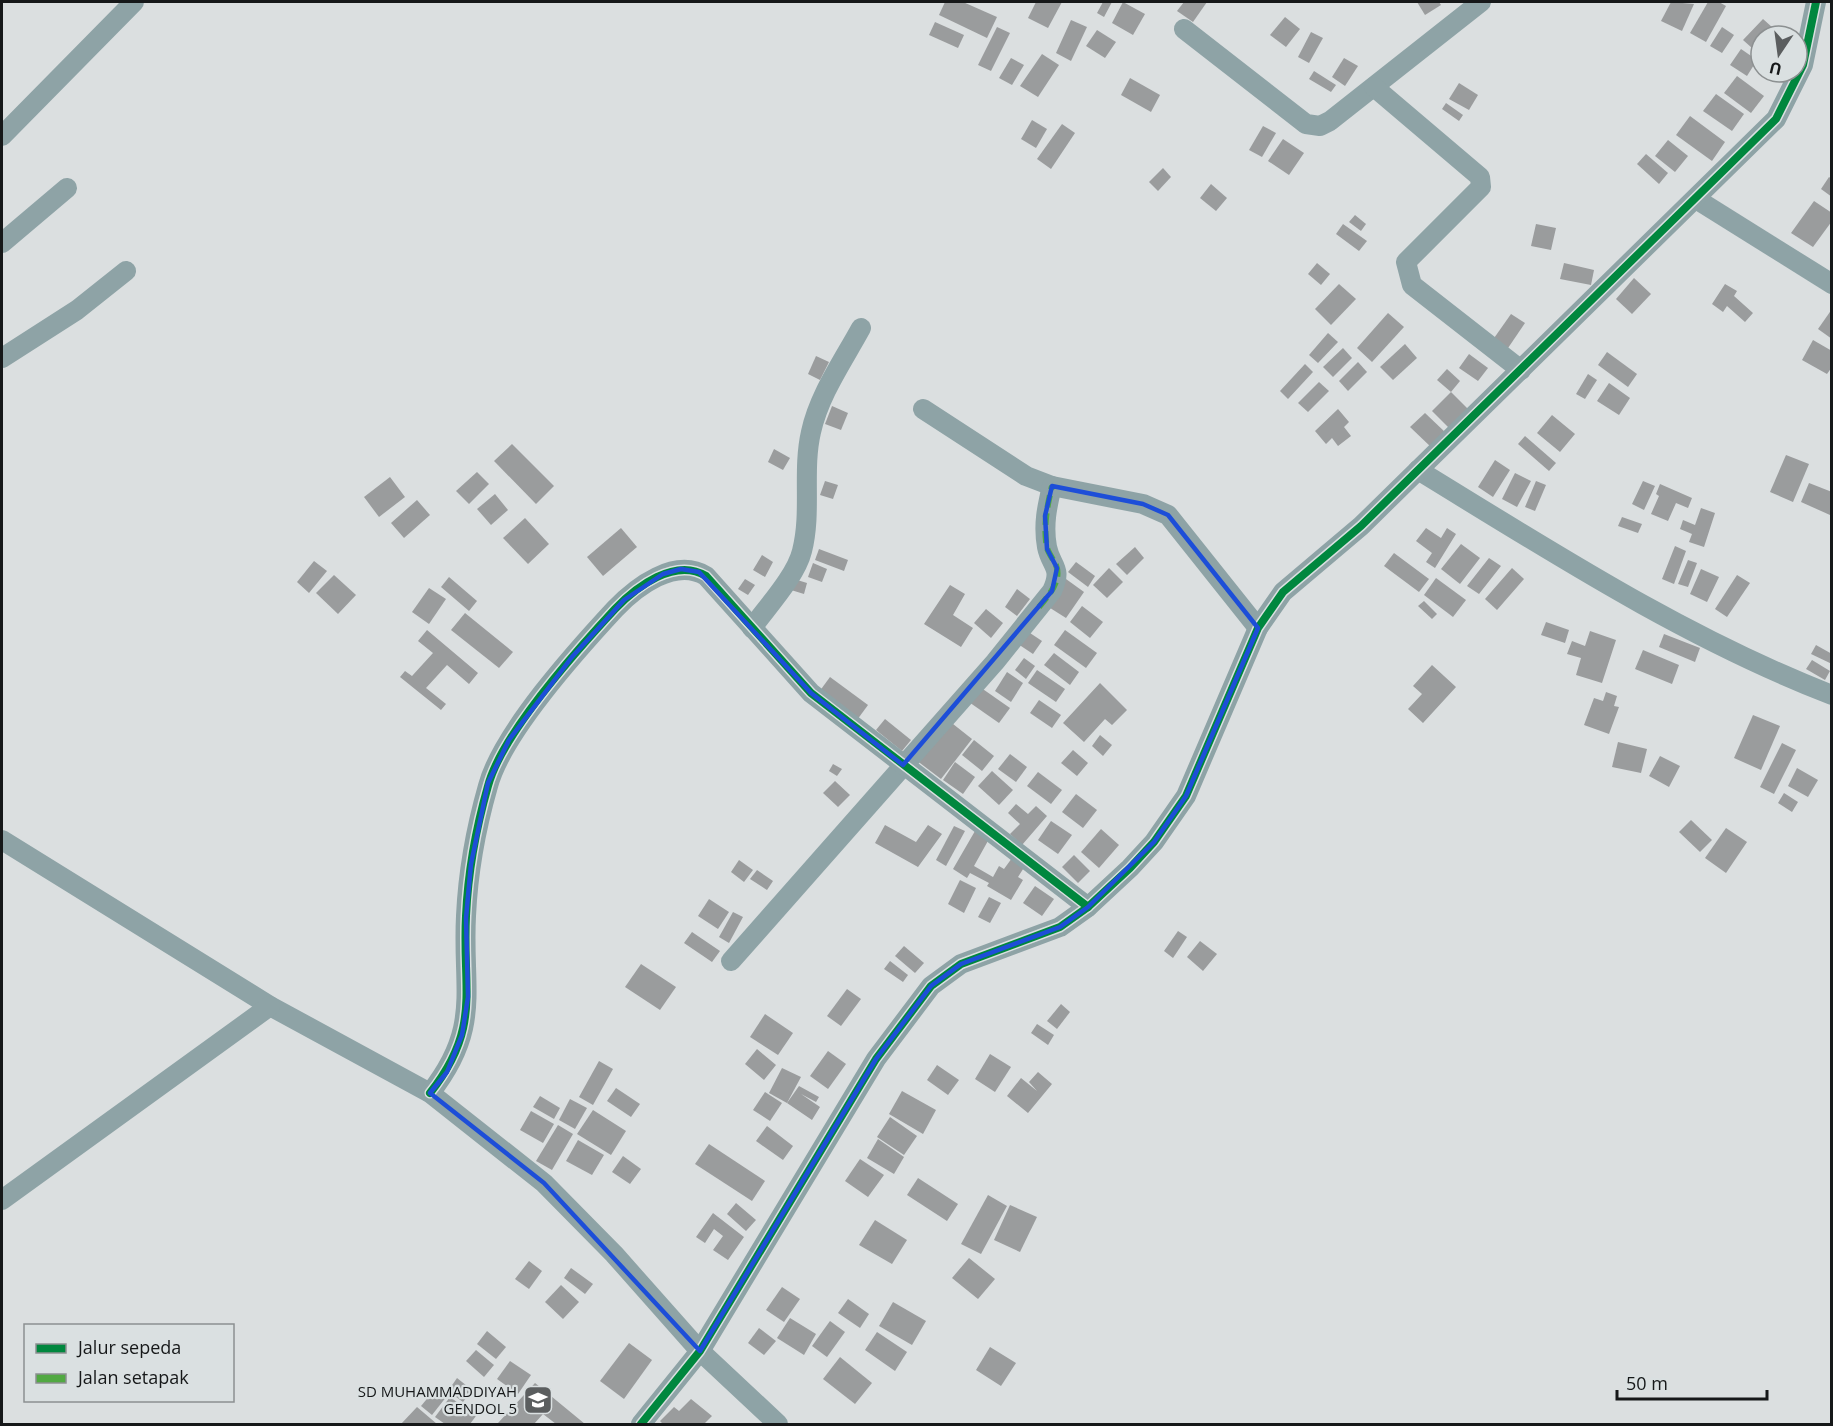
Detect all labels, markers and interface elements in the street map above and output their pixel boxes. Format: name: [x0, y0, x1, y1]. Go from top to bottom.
north arrow: [1749, 24, 1809, 84]
text: U: [1767, 57, 1784, 81]
legend: [24, 1324, 234, 1402]
text: Jalur sepeda: [76, 1335, 181, 1359]
scale bar: [1617, 1363, 1767, 1401]
text: Jalan setapak: [76, 1365, 189, 1389]
text: 50 m: [1626, 1371, 1668, 1395]
place label: SD MUHAMMADDIYAH GENDOL 5: [358, 1381, 517, 1418]
school or university icon: SD MUHAMMADDIYAH GENDOL 5: [522, 1384, 554, 1416]

